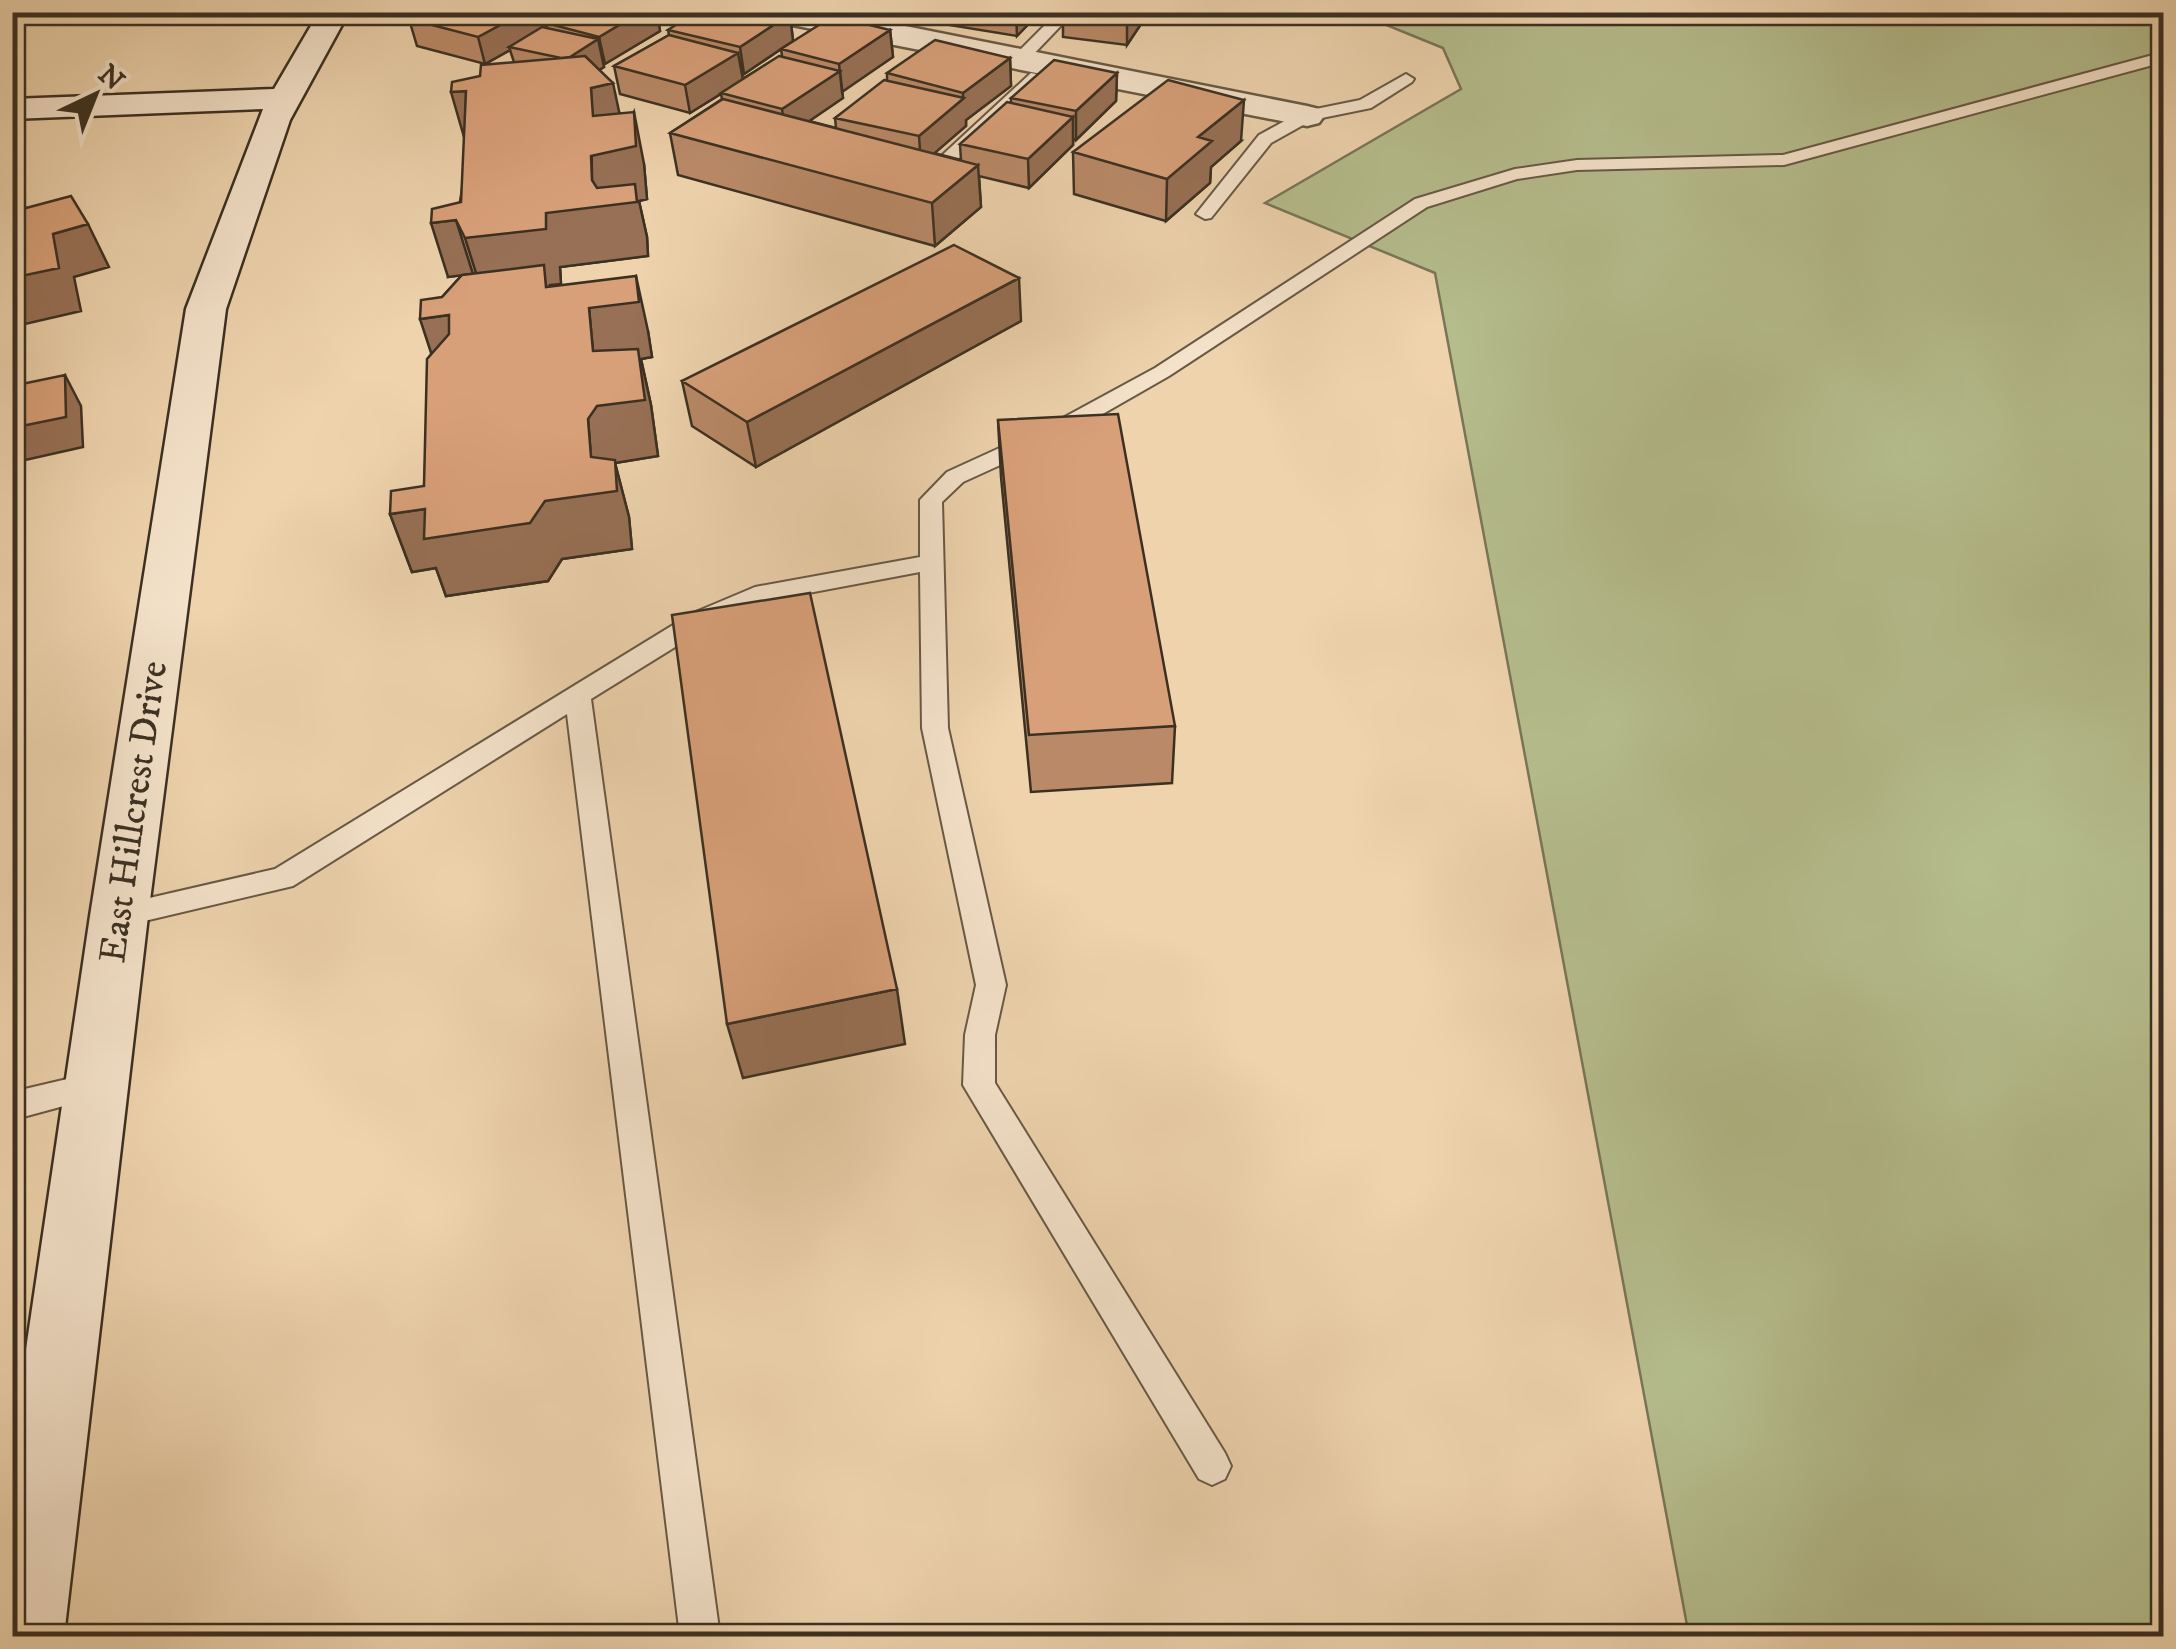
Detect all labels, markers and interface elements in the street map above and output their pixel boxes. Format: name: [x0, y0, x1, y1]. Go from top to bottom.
north arrow: [45, 45, 145, 145]
text: N: [91, 57, 131, 98]
street label: East Hillcrest Drive: [89, 658, 179, 966]

